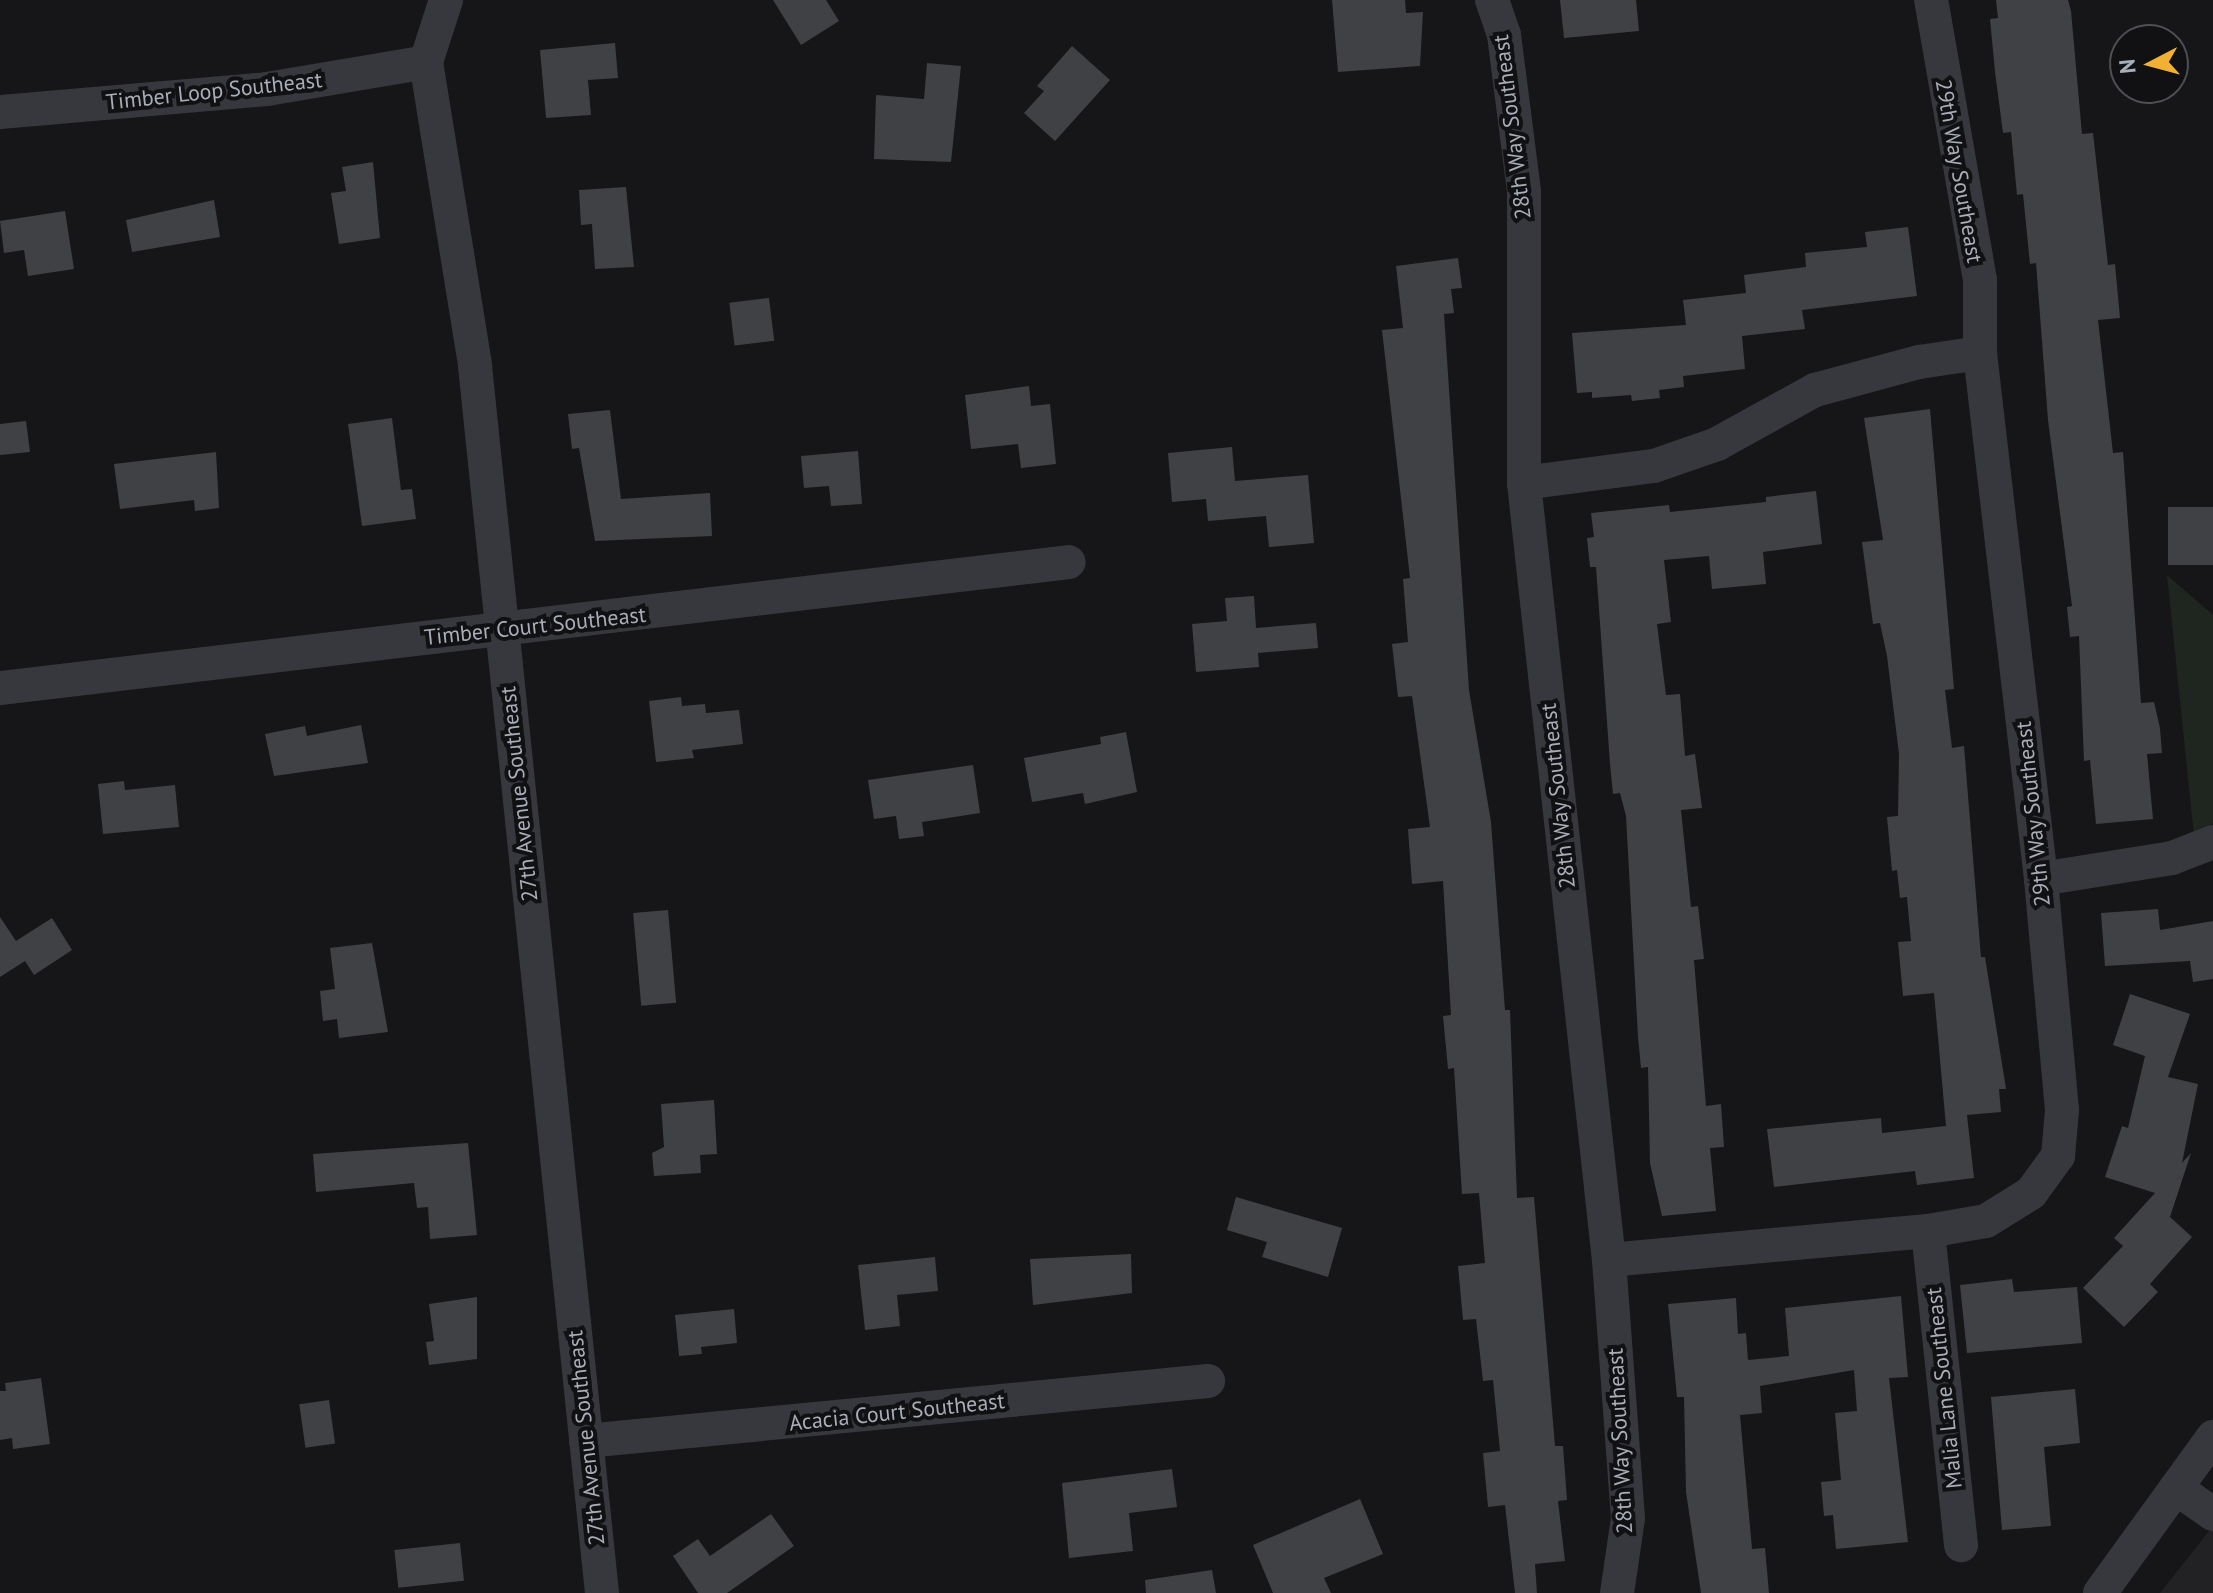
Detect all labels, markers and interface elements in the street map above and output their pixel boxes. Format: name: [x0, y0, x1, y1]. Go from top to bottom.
north arrow: [2109, 24, 2189, 104]
street label: 28th Way Southeast: [1487, 32, 1537, 222]
text: N: [2112, 58, 2142, 75]
street label: Timber Loop Southeast: [104, 67, 324, 115]
street label: 29th Way Southeast: [1930, 76, 1988, 266]
street label: Timber Court Southeast: [423, 601, 647, 651]
street label: 27th Avenue Southeast: [495, 685, 543, 903]
street label: 28th Way Southeast: [1535, 701, 1581, 891]
street label: 29th Way Southeast: [2010, 719, 2056, 909]
street label: Malia Lane Southeast: [1920, 1286, 1968, 1490]
street label: 27th Avenue Southeast: [562, 1329, 610, 1547]
street label: 28th Way Southeast: [1602, 1347, 1638, 1535]
street label: Acacia Court Southeast: [788, 1388, 1006, 1436]

